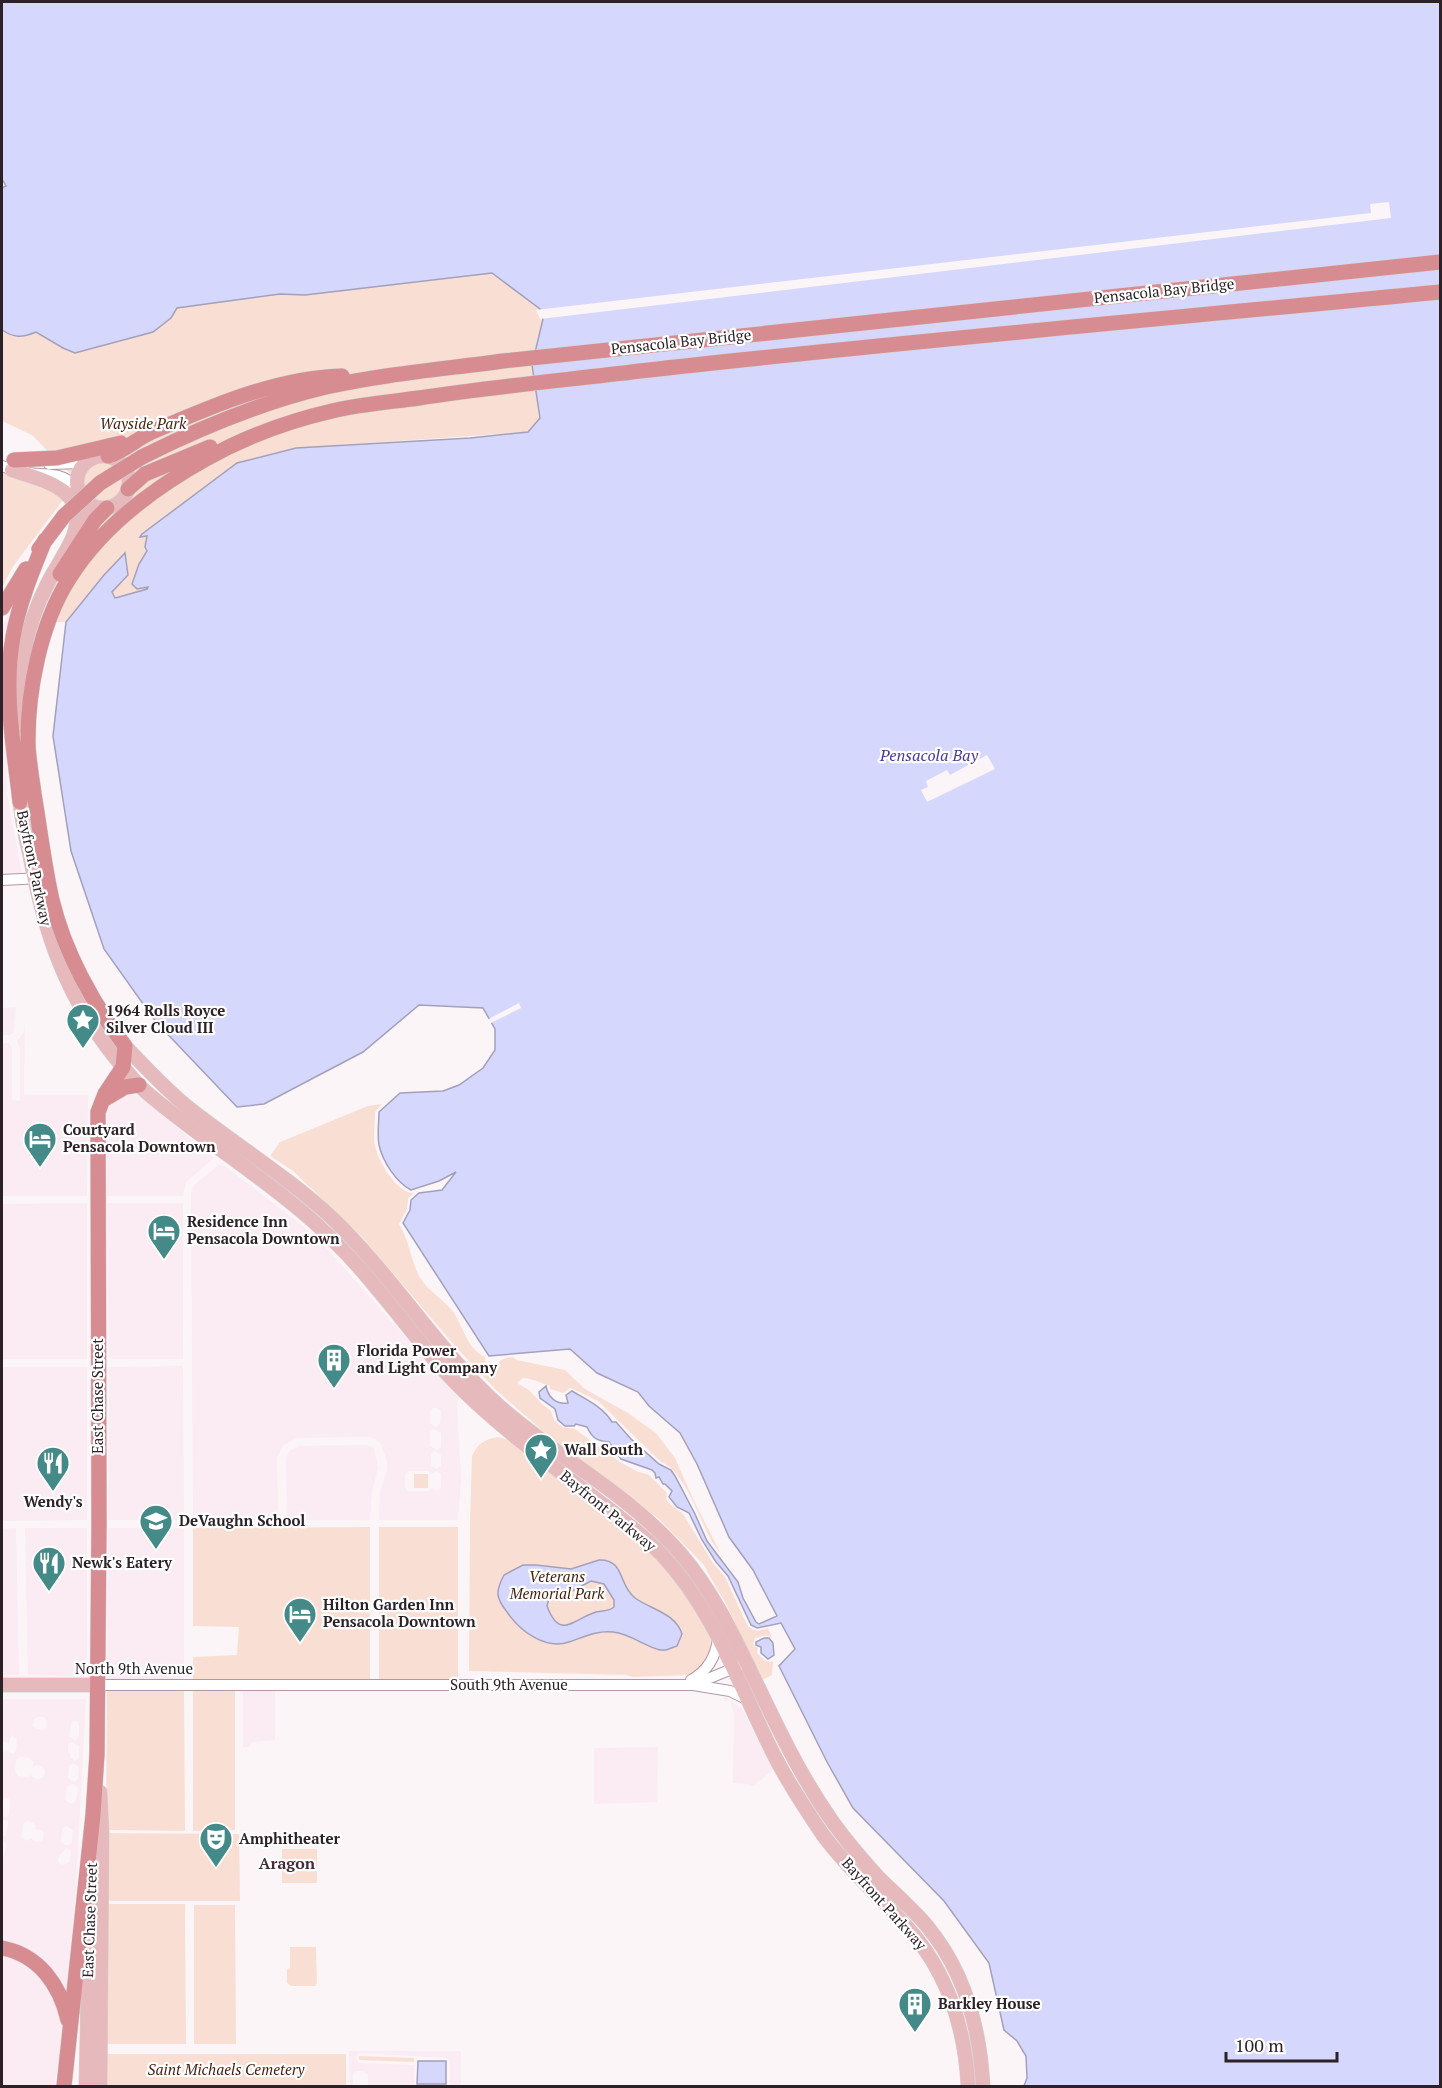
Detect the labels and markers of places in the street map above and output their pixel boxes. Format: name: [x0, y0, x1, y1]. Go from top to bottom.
place label: 1964 Rolls Royce Silver Cloud III: [106, 1000, 225, 1037]
place icon: 1964 Rolls Royce Silver Cloud III: [65, 1002, 101, 1049]
place label: Courtyard Pensacola Downtown: [63, 1119, 216, 1156]
hotel icon: Courtyard Pensacola Downtown: [22, 1121, 58, 1168]
place label: Residence Inn Pensacola Downtown: [187, 1211, 340, 1248]
hotel icon: Residence Inn Pensacola Downtown: [146, 1213, 182, 1260]
place label: Florida Power and Light Company: [357, 1340, 498, 1377]
building icon: Florida Power and Light Company: [316, 1342, 352, 1389]
place icon: Wall South: [523, 1432, 559, 1479]
place label: Wall South: [564, 1439, 643, 1459]
restaurant icon: Wendy's: [35, 1445, 71, 1492]
place label: Wendy's: [23, 1491, 83, 1511]
school or university icon: DeVaughn School: [138, 1503, 174, 1550]
place label: DeVaughn School: [179, 1510, 305, 1530]
restaurant icon: Newk's Eatery: [31, 1545, 67, 1592]
place label: Newk's Eatery: [72, 1552, 173, 1572]
place label: Hilton Garden Inn Pensacola Downtown: [323, 1594, 476, 1631]
hotel icon: Hilton Garden Inn Pensacola Downtown: [282, 1596, 318, 1643]
theatre icon: Amphitheater: [198, 1821, 234, 1868]
place label: Amphitheater: [239, 1828, 341, 1848]
building icon: Barkley House: [897, 1986, 933, 2033]
place label: Barkley House: [938, 1993, 1041, 2013]

